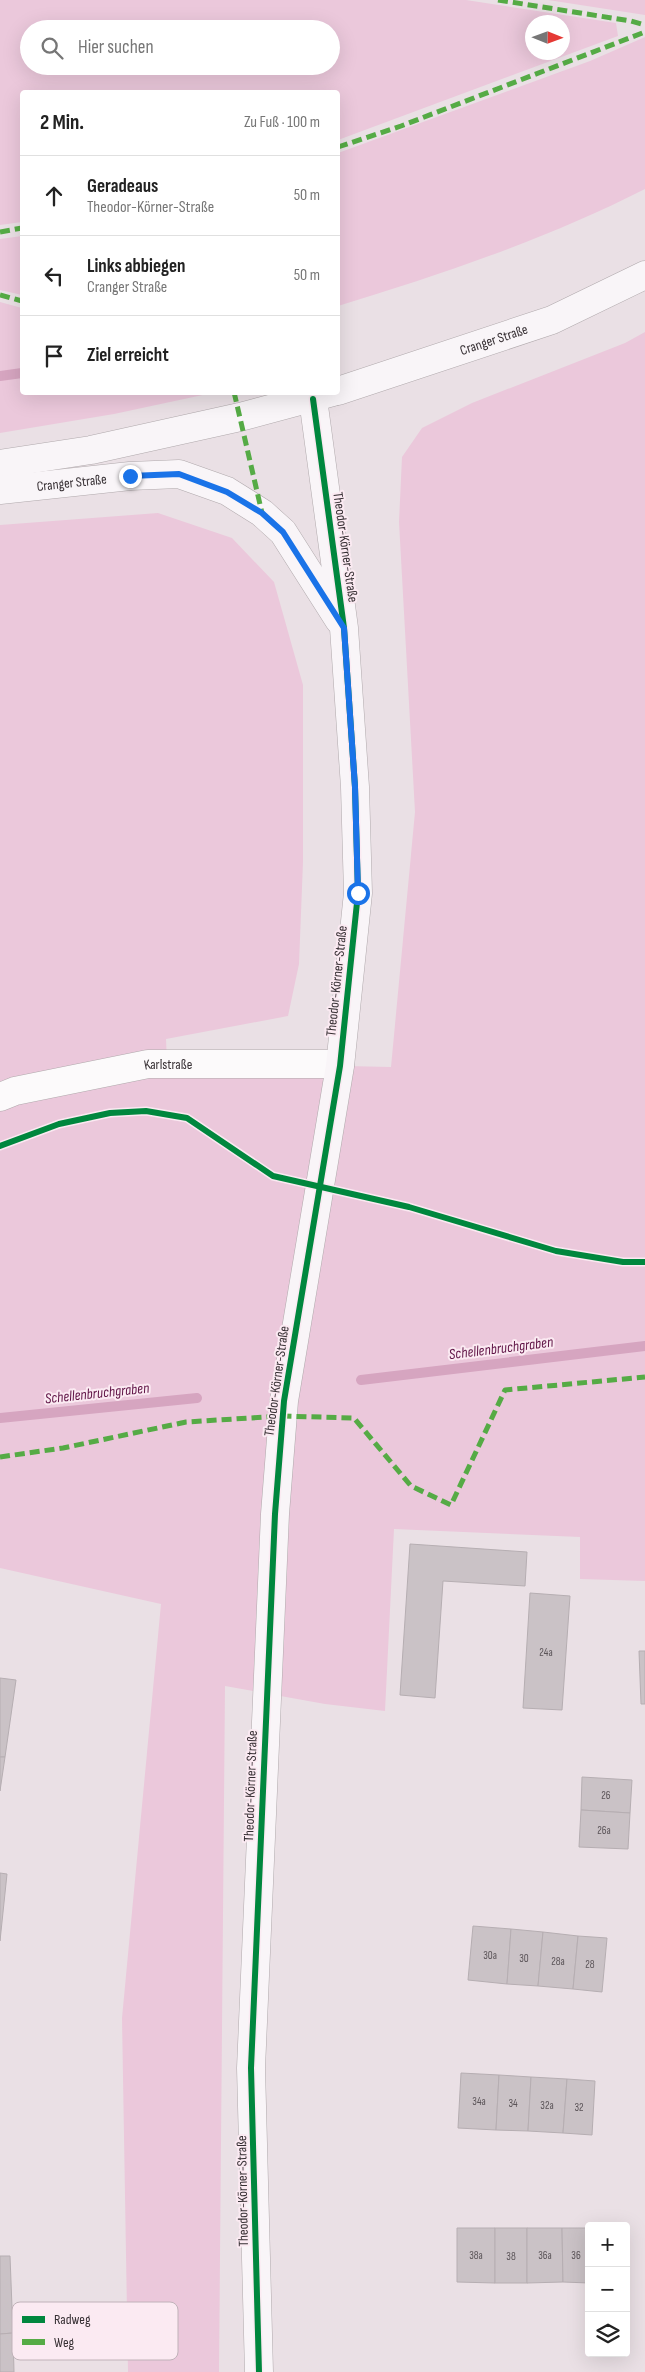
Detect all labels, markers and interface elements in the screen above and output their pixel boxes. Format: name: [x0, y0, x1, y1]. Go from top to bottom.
north arrow: [525, 15, 570, 60]
search box: [20, 20, 340, 75]
icon: search: [38, 34, 66, 62]
text: Hier suchen: [78, 36, 154, 59]
text: 2 Min.: [40, 110, 84, 135]
text: Zu Fuß · 100 m: [244, 113, 320, 132]
text: Geradeaus: [87, 175, 158, 198]
icon: ahead: [40, 182, 68, 210]
text: 50 m: [294, 186, 320, 205]
text: Theodor-Körner-Straße: [87, 198, 214, 217]
text: Links abbiegen: [87, 255, 185, 278]
icon: left: [40, 262, 68, 290]
text: 50 m: [294, 266, 320, 285]
text: Cranger Straße: [87, 278, 167, 297]
street label: Cranger Straße: [458, 321, 530, 359]
icon: arrive: [40, 342, 68, 370]
text: Ziel erreicht: [87, 344, 169, 367]
route end: [119, 465, 142, 488]
street label: Cranger Straße: [36, 471, 108, 495]
street label: Theodor-Körner-Straße: [329, 491, 362, 603]
route start: [347, 882, 370, 905]
street label: Theodor-Körner-Straße: [322, 925, 351, 1037]
street label: Karlstraße: [142, 1056, 192, 1074]
street label: Theodor-Körner-Straße: [260, 1325, 293, 1437]
water label: Schellenbruchgraben: [448, 1333, 554, 1364]
water label: Schellenbruchgraben: [44, 1379, 150, 1408]
house number: 24a: [539, 1646, 553, 1659]
street label: Theodor-Körner-Straße: [240, 1730, 261, 1842]
house number: 26: [601, 1789, 611, 1802]
house number: 26a: [597, 1824, 611, 1837]
house number: 30a: [483, 1949, 497, 1962]
house number: 30: [519, 1952, 529, 1965]
house number: 28a: [551, 1955, 565, 1968]
house number: 28: [585, 1958, 595, 1971]
house number: 34a: [472, 2095, 486, 2108]
house number: 34: [508, 2097, 518, 2110]
house number: 32a: [540, 2099, 554, 2112]
house number: 32: [574, 2101, 584, 2114]
street label: Theodor-Körner-Straße: [233, 2135, 252, 2247]
map controls: [585, 2222, 630, 2357]
button: +: [585, 2222, 630, 2267]
house number: 38a: [469, 2249, 483, 2262]
house number: 36a: [538, 2249, 552, 2262]
house number: 36: [571, 2249, 581, 2262]
house number: 38: [506, 2250, 516, 2263]
button: −: [585, 2267, 630, 2312]
legend: [12, 2302, 178, 2360]
text: Radweg: [54, 2311, 91, 2328]
button: layers: [585, 2312, 630, 2357]
text: Weg: [54, 2334, 75, 2351]

